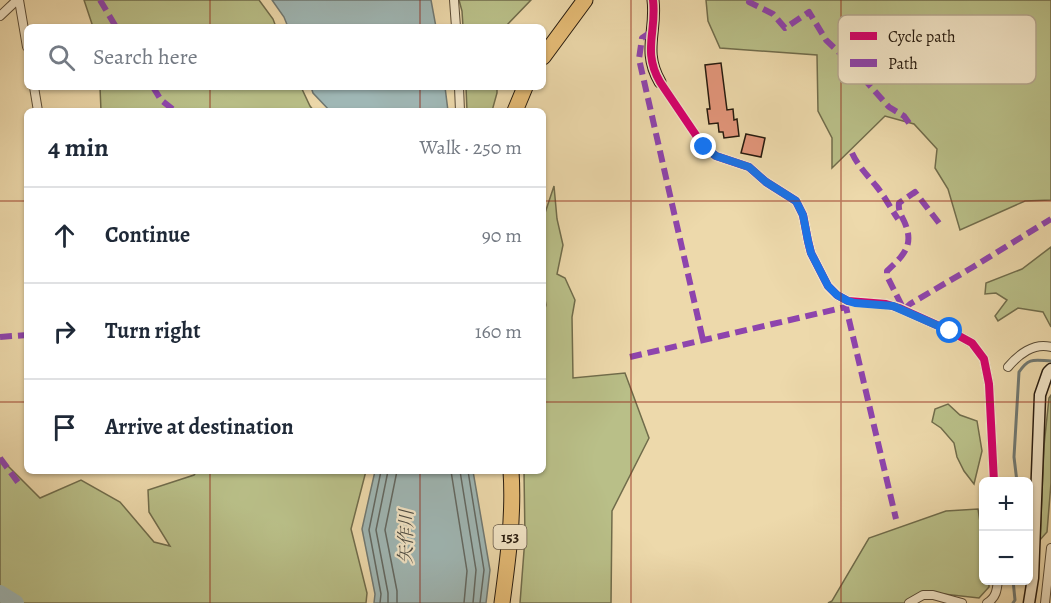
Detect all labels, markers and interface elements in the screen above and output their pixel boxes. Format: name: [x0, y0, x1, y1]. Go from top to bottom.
legend: [838, 15, 1036, 84]
search box: [24, 24, 546, 90]
text: Cycle path: [888, 26, 956, 48]
icon: search: [45, 41, 78, 74]
text: Search here: [93, 42, 198, 72]
text: Path: [888, 53, 918, 75]
text: 4 min: [48, 130, 109, 165]
route end: [690, 133, 716, 159]
text: Walk · 250 m: [420, 134, 522, 161]
icon: ahead: [48, 219, 81, 252]
text: Continue: [105, 220, 190, 250]
text: 90 m: [482, 222, 522, 249]
icon: right: [48, 315, 81, 348]
text: Turn right: [105, 316, 201, 346]
route start: [936, 317, 962, 343]
text: 160 m: [475, 318, 522, 345]
icon: arrive: [48, 411, 81, 444]
text: Arrive at destination: [105, 412, 294, 442]
map controls: [979, 477, 1033, 585]
button: +: [979, 477, 1033, 531]
water label: 矢作川: [394, 508, 419, 564]
road number: 153: [494, 525, 526, 549]
button: −: [979, 531, 1033, 585]

